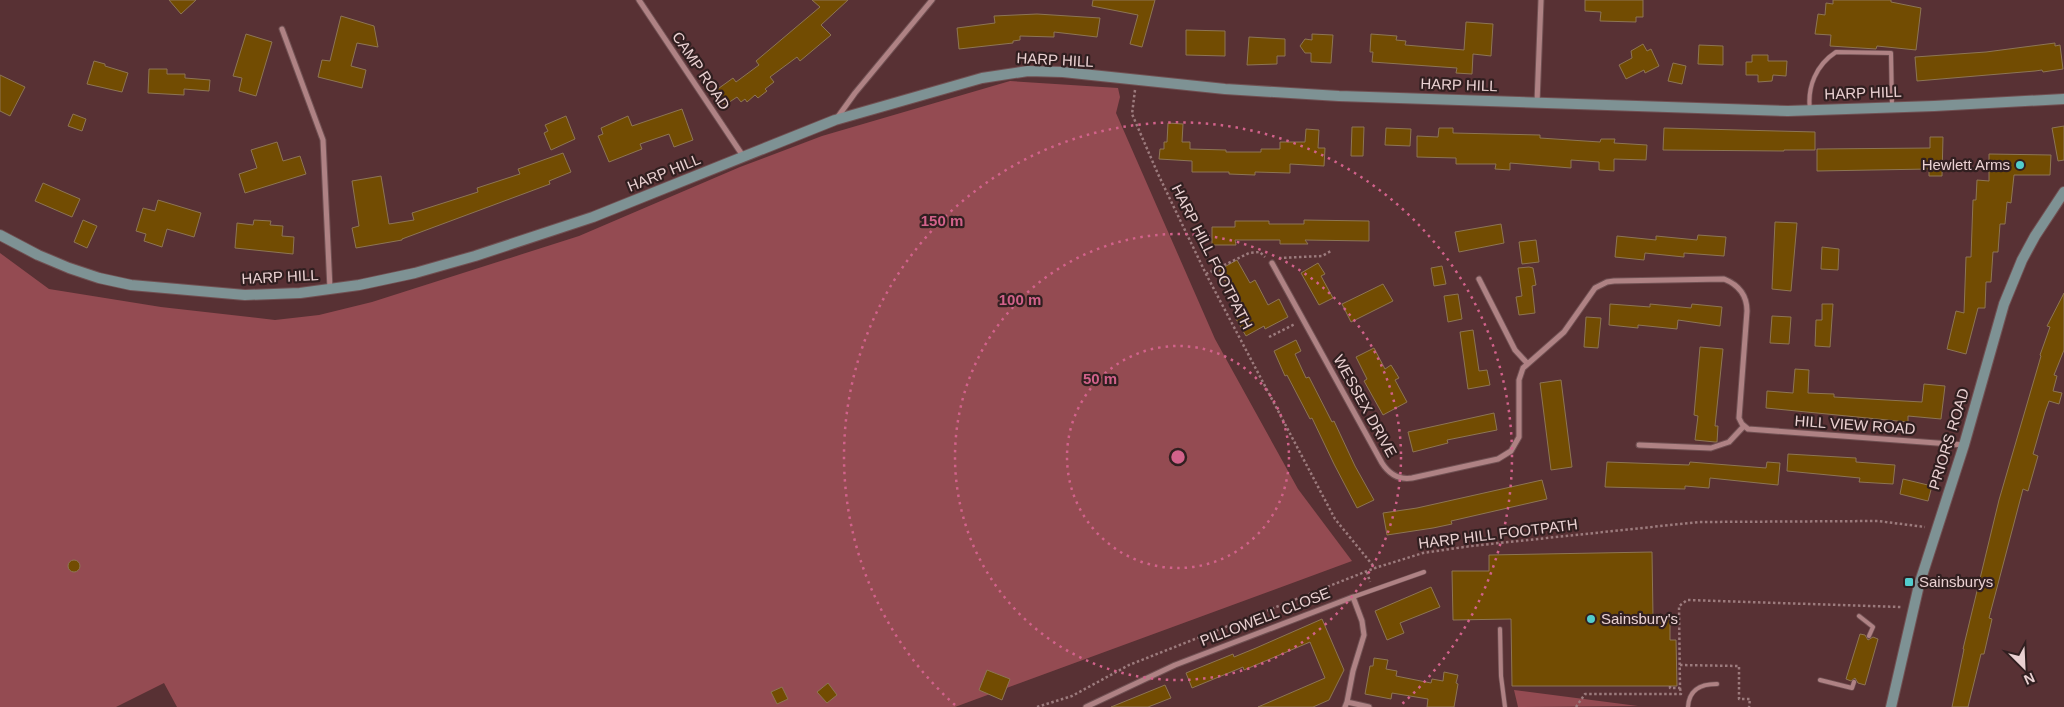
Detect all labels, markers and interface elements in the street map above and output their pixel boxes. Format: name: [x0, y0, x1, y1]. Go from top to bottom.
street label: CAMP ROAD: [669, 28, 734, 113]
street label: HARP HILL: [1016, 49, 1094, 70]
street label: HARP HILL: [1420, 75, 1498, 94]
street label: HARP HILL: [1824, 83, 1902, 102]
street label: HARP HILL: [625, 150, 703, 195]
place label: Hewlett Arms: [1922, 156, 2010, 173]
marker: Hewlett Arms: [2014, 159, 2026, 171]
street label: HARP HILL FOOTPATH: [1168, 181, 1256, 332]
text: 150 m: [921, 212, 963, 229]
street label: HARP HILL: [241, 266, 319, 287]
text: 100 m: [999, 291, 1041, 308]
street label: WESSEX DRIVE: [1330, 352, 1401, 460]
text: 50 m: [1083, 370, 1117, 387]
street label: PRIORS ROAD: [1925, 386, 1972, 492]
street label: HILL VIEW ROAD: [1794, 412, 1916, 437]
centre of rings: [1169, 448, 1187, 466]
street label: HARP HILL FOOTPATH: [1417, 515, 1579, 552]
place label: Sainsburys: [1919, 573, 1993, 590]
marker: Sainsburys: [1903, 576, 1915, 588]
street label: PILLOWELL CLOSE: [1197, 584, 1332, 649]
place label: Sainsbury's: [1601, 610, 1678, 627]
marker: Sainsbury's: [1585, 613, 1597, 625]
north arrow: [1999, 642, 2049, 692]
text: N: [2021, 670, 2037, 688]

